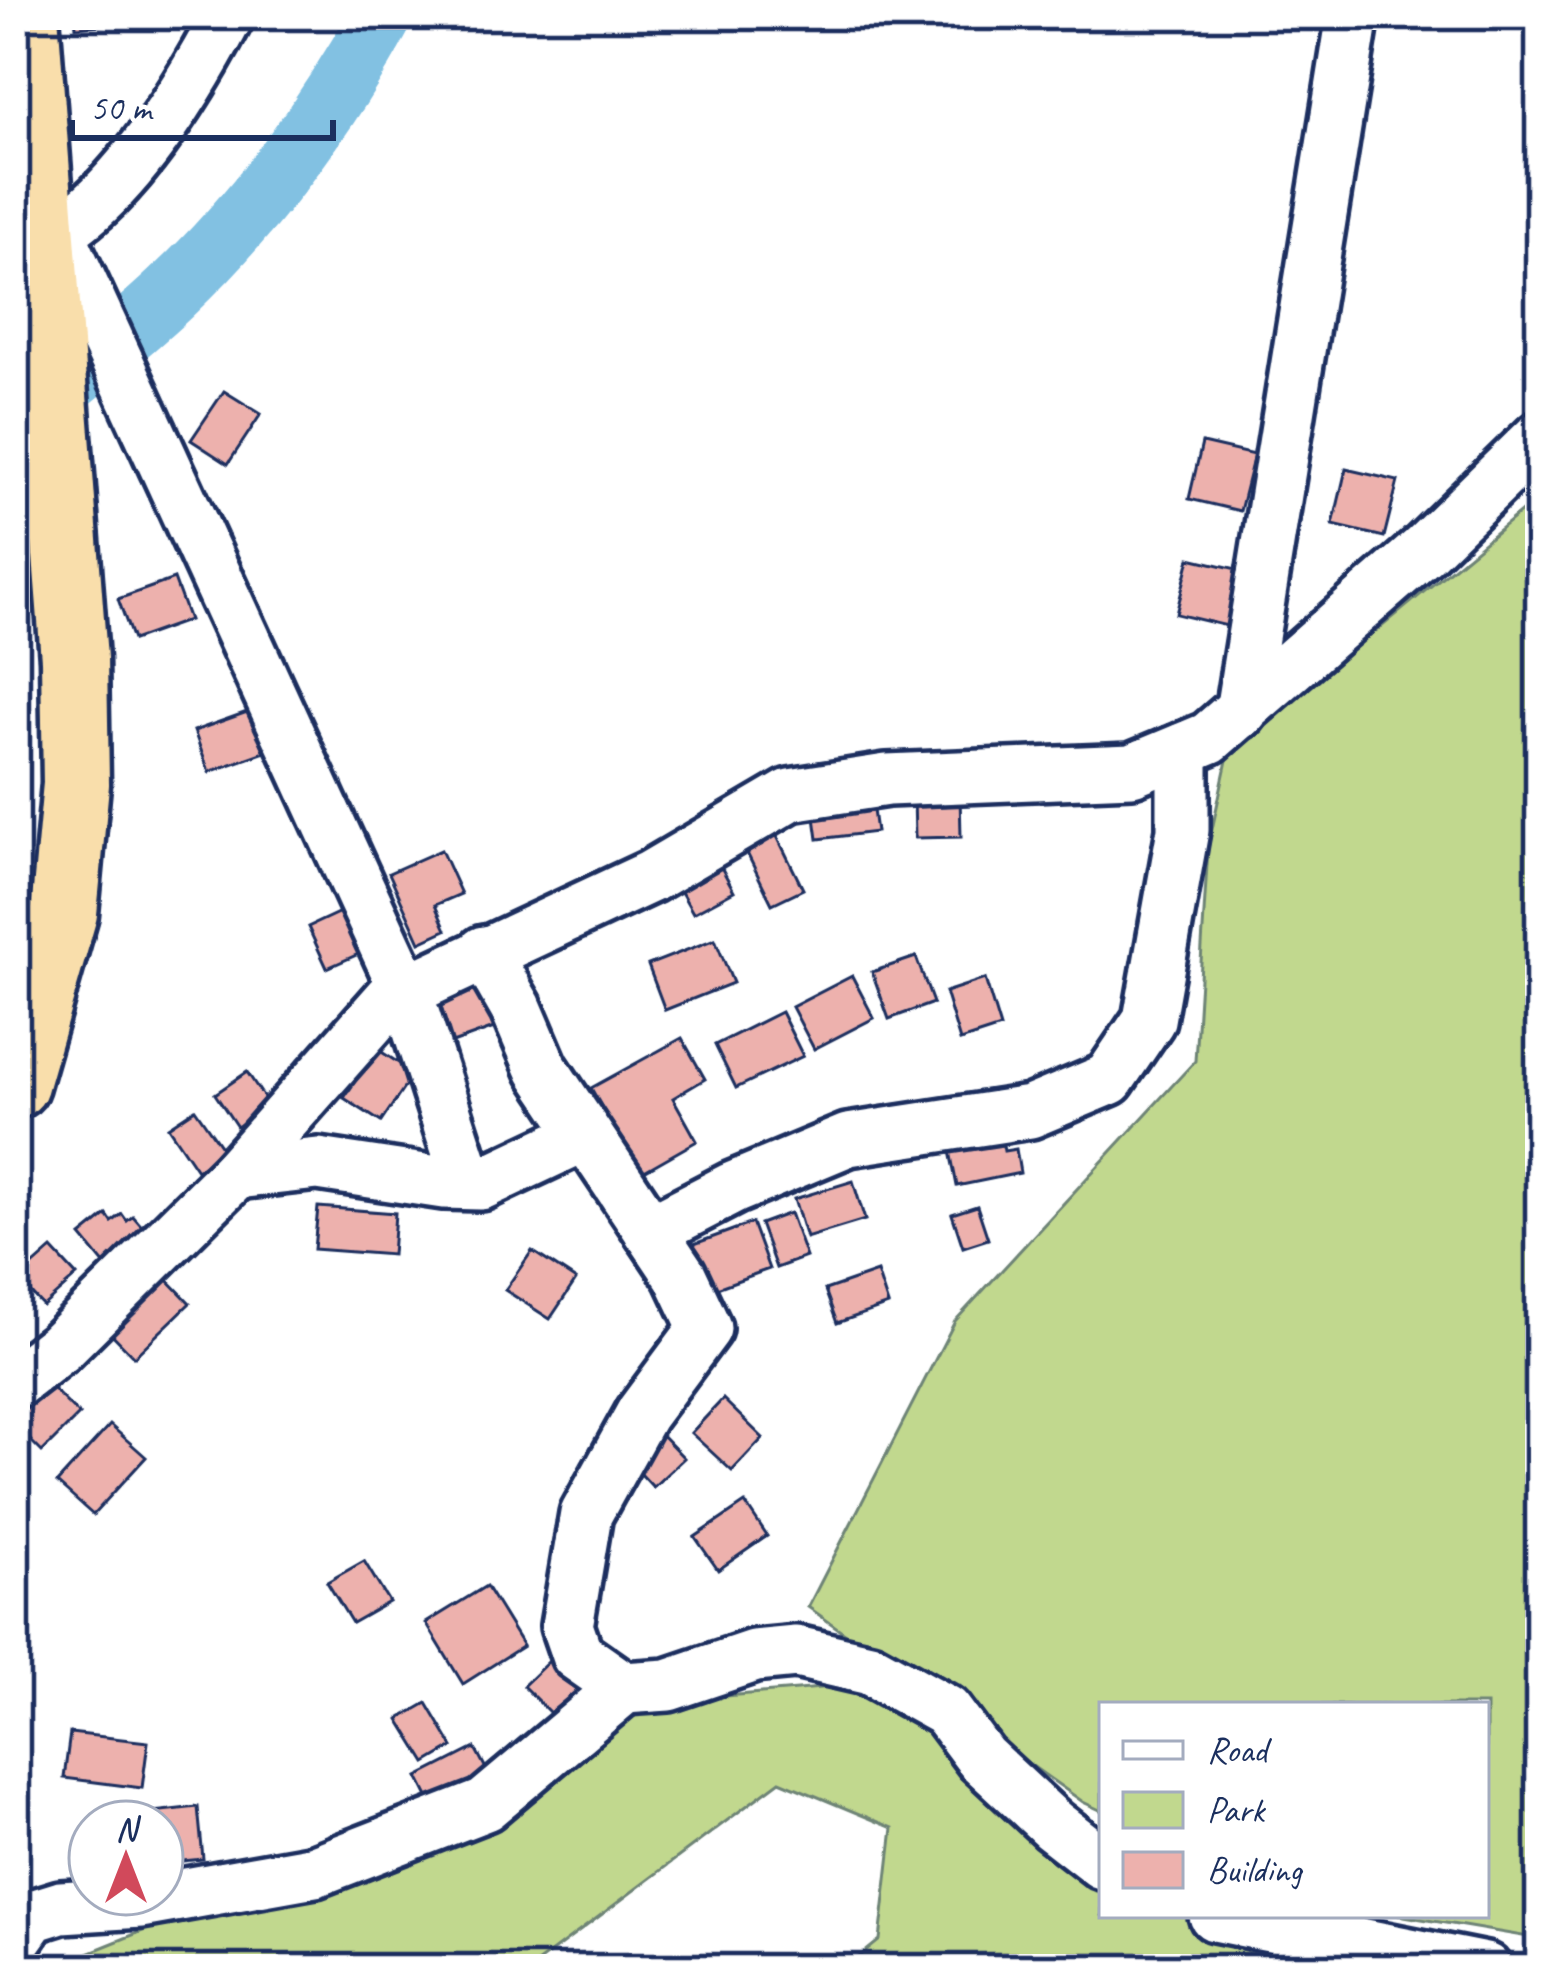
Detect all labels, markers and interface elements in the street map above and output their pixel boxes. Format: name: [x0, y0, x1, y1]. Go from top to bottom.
scale bar: [72, 66, 333, 140]
text: 50 m: [90, 85, 154, 131]
legend: [1099, 1702, 1489, 1918]
text: Road: [1207, 1727, 1273, 1773]
text: Park: [1207, 1787, 1267, 1833]
north arrow: [66, 1798, 186, 1918]
text: N: [116, 1808, 142, 1850]
text: Building: [1207, 1847, 1304, 1893]

